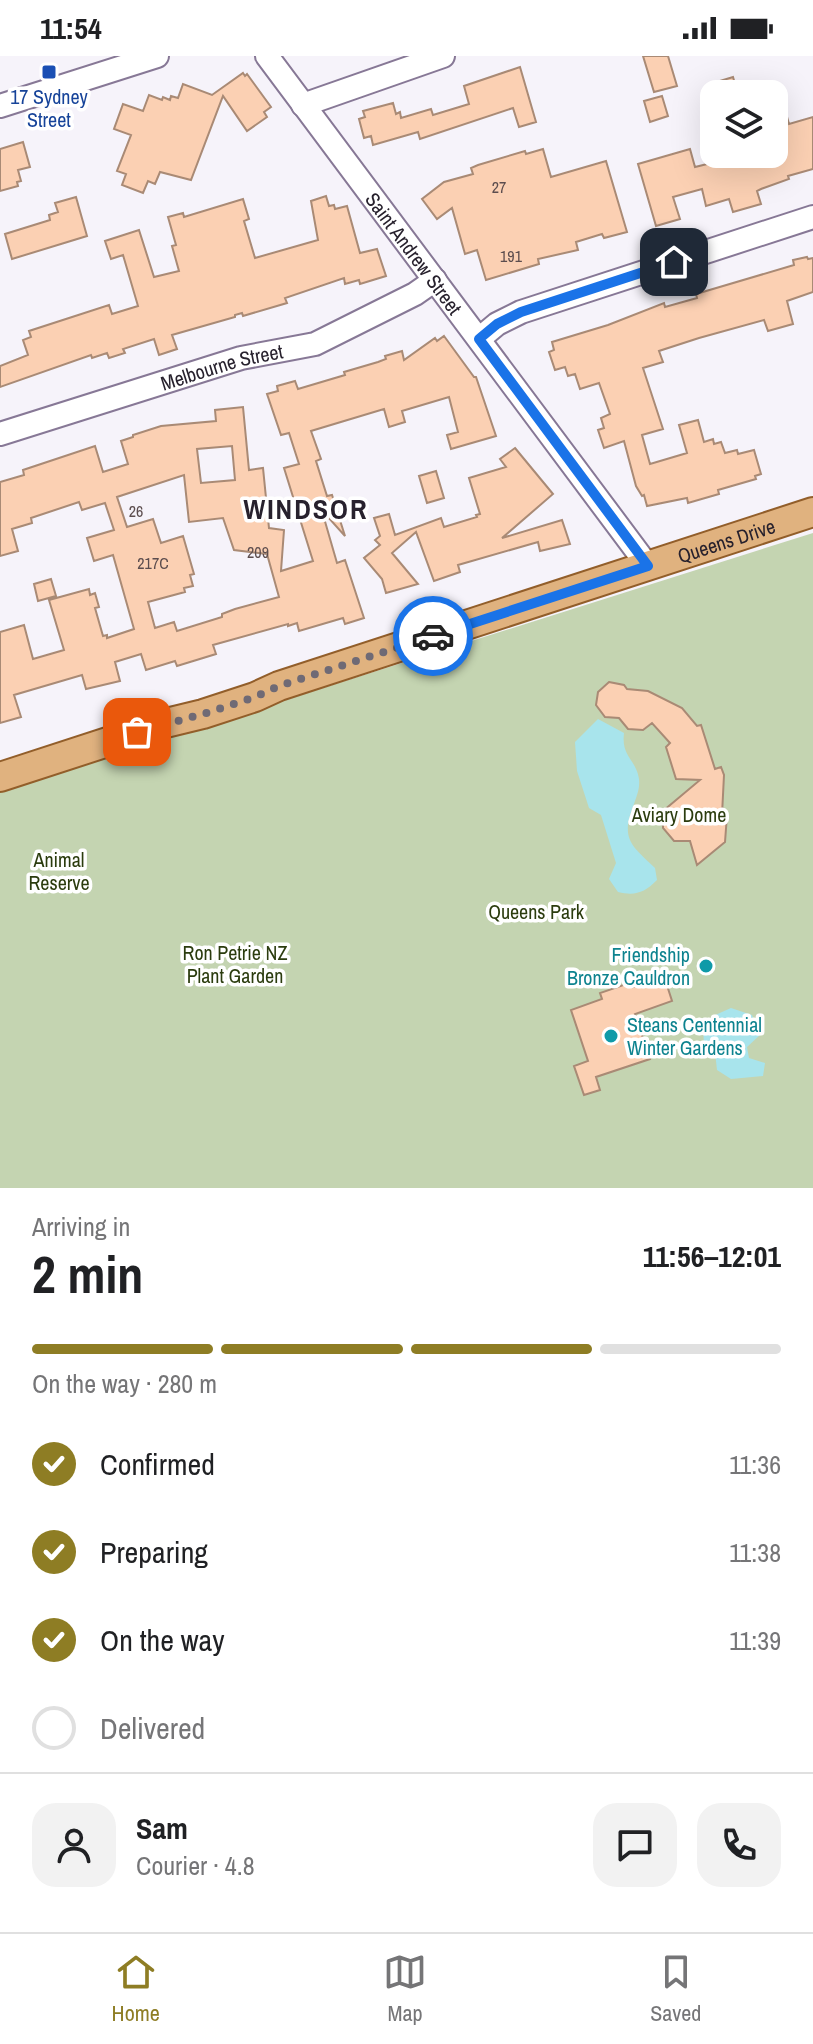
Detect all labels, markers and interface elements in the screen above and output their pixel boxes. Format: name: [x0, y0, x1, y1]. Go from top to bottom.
text: 11:54: [40, 8, 102, 48]
marker: 17 Sydney Street: [40, 63, 58, 81]
map controls: [700, 80, 788, 168]
button: layers: [700, 80, 788, 168]
place label: 17 Sydney Street: [10, 83, 89, 133]
house number: 27: [492, 176, 506, 198]
street label: Saint Andrew Street: [360, 187, 469, 320]
pin: [640, 228, 708, 296]
icon: home: [652, 240, 696, 284]
house number: 191: [500, 245, 523, 267]
street label: Melbourne Street: [157, 337, 285, 396]
district label: WINDSOR: [244, 490, 368, 528]
house number: 26: [129, 500, 143, 522]
street label: Queens Drive: [674, 512, 778, 569]
house number: 209: [247, 541, 269, 563]
house number: 217C: [137, 552, 169, 574]
courier: [393, 596, 473, 676]
icon: car: [411, 614, 455, 658]
pin: [103, 698, 171, 766]
icon: bag: [115, 710, 159, 754]
park label: Aviary Dome: [631, 801, 726, 828]
park label: Animal Reserve: [28, 846, 90, 896]
park label: Queens Park: [488, 898, 585, 925]
park label: Ron Petrie NZ Plant Garden: [183, 939, 287, 989]
place label: Friendship Bronze Cauldron: [567, 941, 690, 991]
marker: Friendship Bronze Cauldron: [697, 957, 715, 975]
place label: Steans Centennial Winter Gardens: [627, 1011, 762, 1061]
marker: Steans Centennial Winter Gardens: [602, 1027, 620, 1045]
text: Arriving in: [32, 1209, 130, 1244]
text: 11:56–12:01: [643, 1236, 781, 1276]
text: 2 min: [32, 1239, 143, 1309]
text: On the way · 280 m: [32, 1366, 217, 1401]
icon: check: [32, 1442, 76, 1486]
text: Confirmed: [100, 1444, 215, 1484]
text: 11:36: [729, 1447, 781, 1482]
icon: check: [32, 1530, 76, 1574]
text: Preparing: [100, 1532, 208, 1572]
text: 11:38: [729, 1535, 781, 1570]
icon: check: [32, 1618, 76, 1662]
text: On the way: [100, 1620, 224, 1660]
text: 11:39: [729, 1623, 781, 1658]
text: Delivered: [100, 1708, 205, 1748]
button: person: [32, 1803, 116, 1887]
button: chat: [593, 1803, 677, 1887]
button: phone: [697, 1803, 781, 1887]
text: Sam: [136, 1808, 188, 1848]
text: Courier · 4.8: [136, 1848, 255, 1883]
tab: Home: [112, 1950, 160, 2028]
tab: Map: [383, 1950, 427, 2028]
tab: Saved: [650, 1950, 701, 2028]

